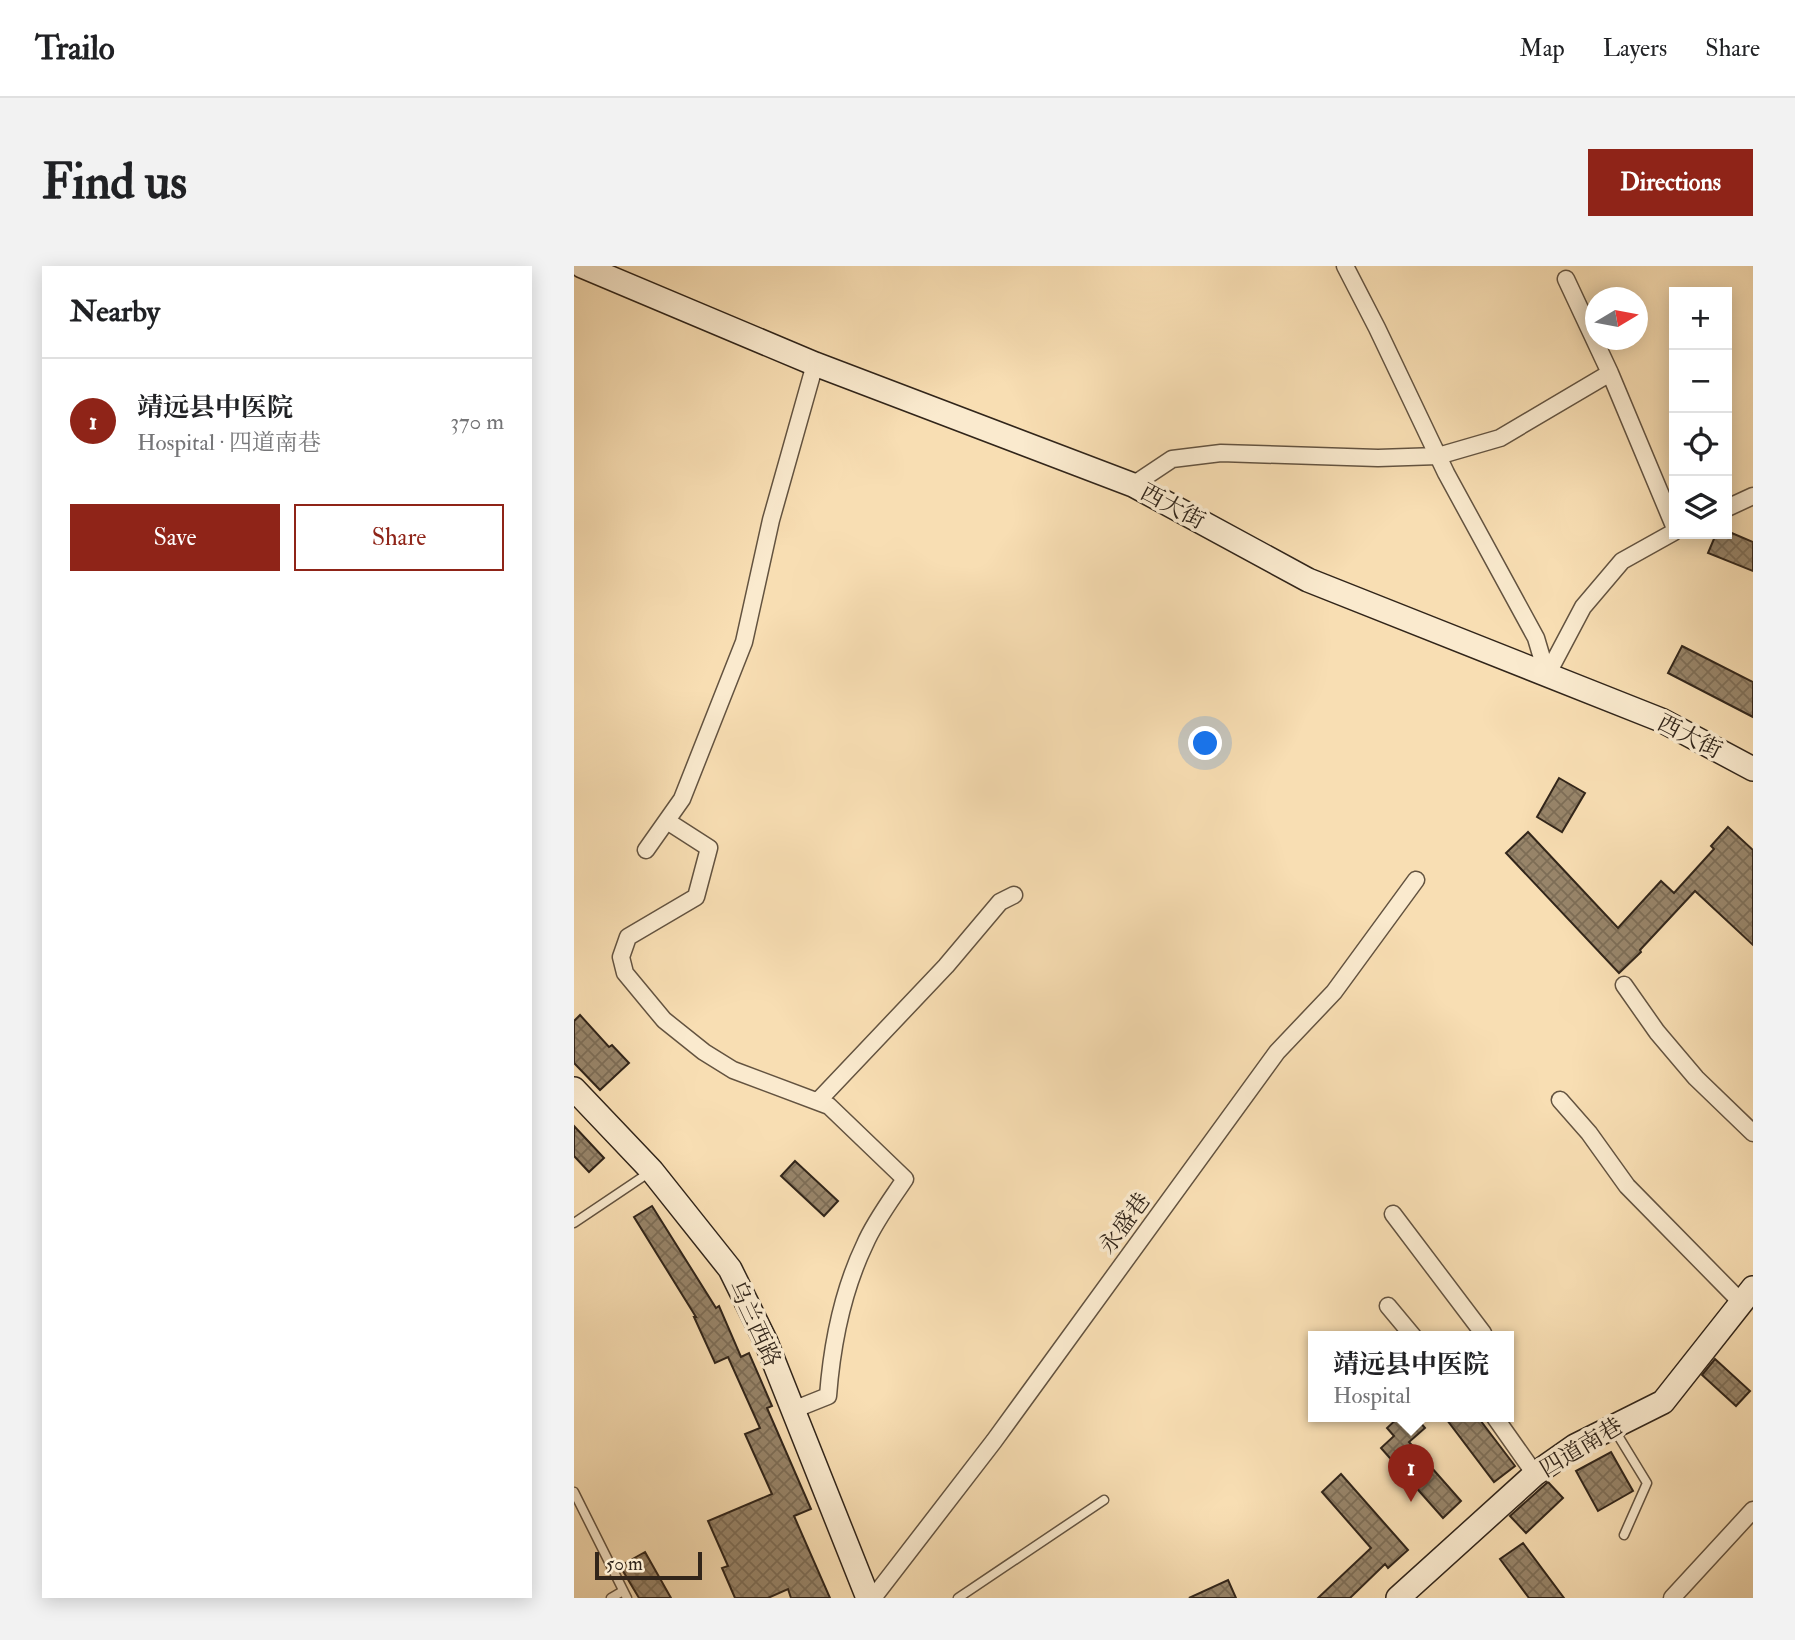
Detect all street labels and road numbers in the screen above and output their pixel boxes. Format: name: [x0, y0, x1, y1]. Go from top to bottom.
street label: 西大街: [1135, 477, 1210, 535]
street label: 西大街: [1652, 708, 1727, 765]
street label: 永盛巷: [1092, 1187, 1156, 1260]
street label: 乌兰西路: [722, 1275, 787, 1371]
street label: 四道南巷: [1534, 1411, 1628, 1484]

